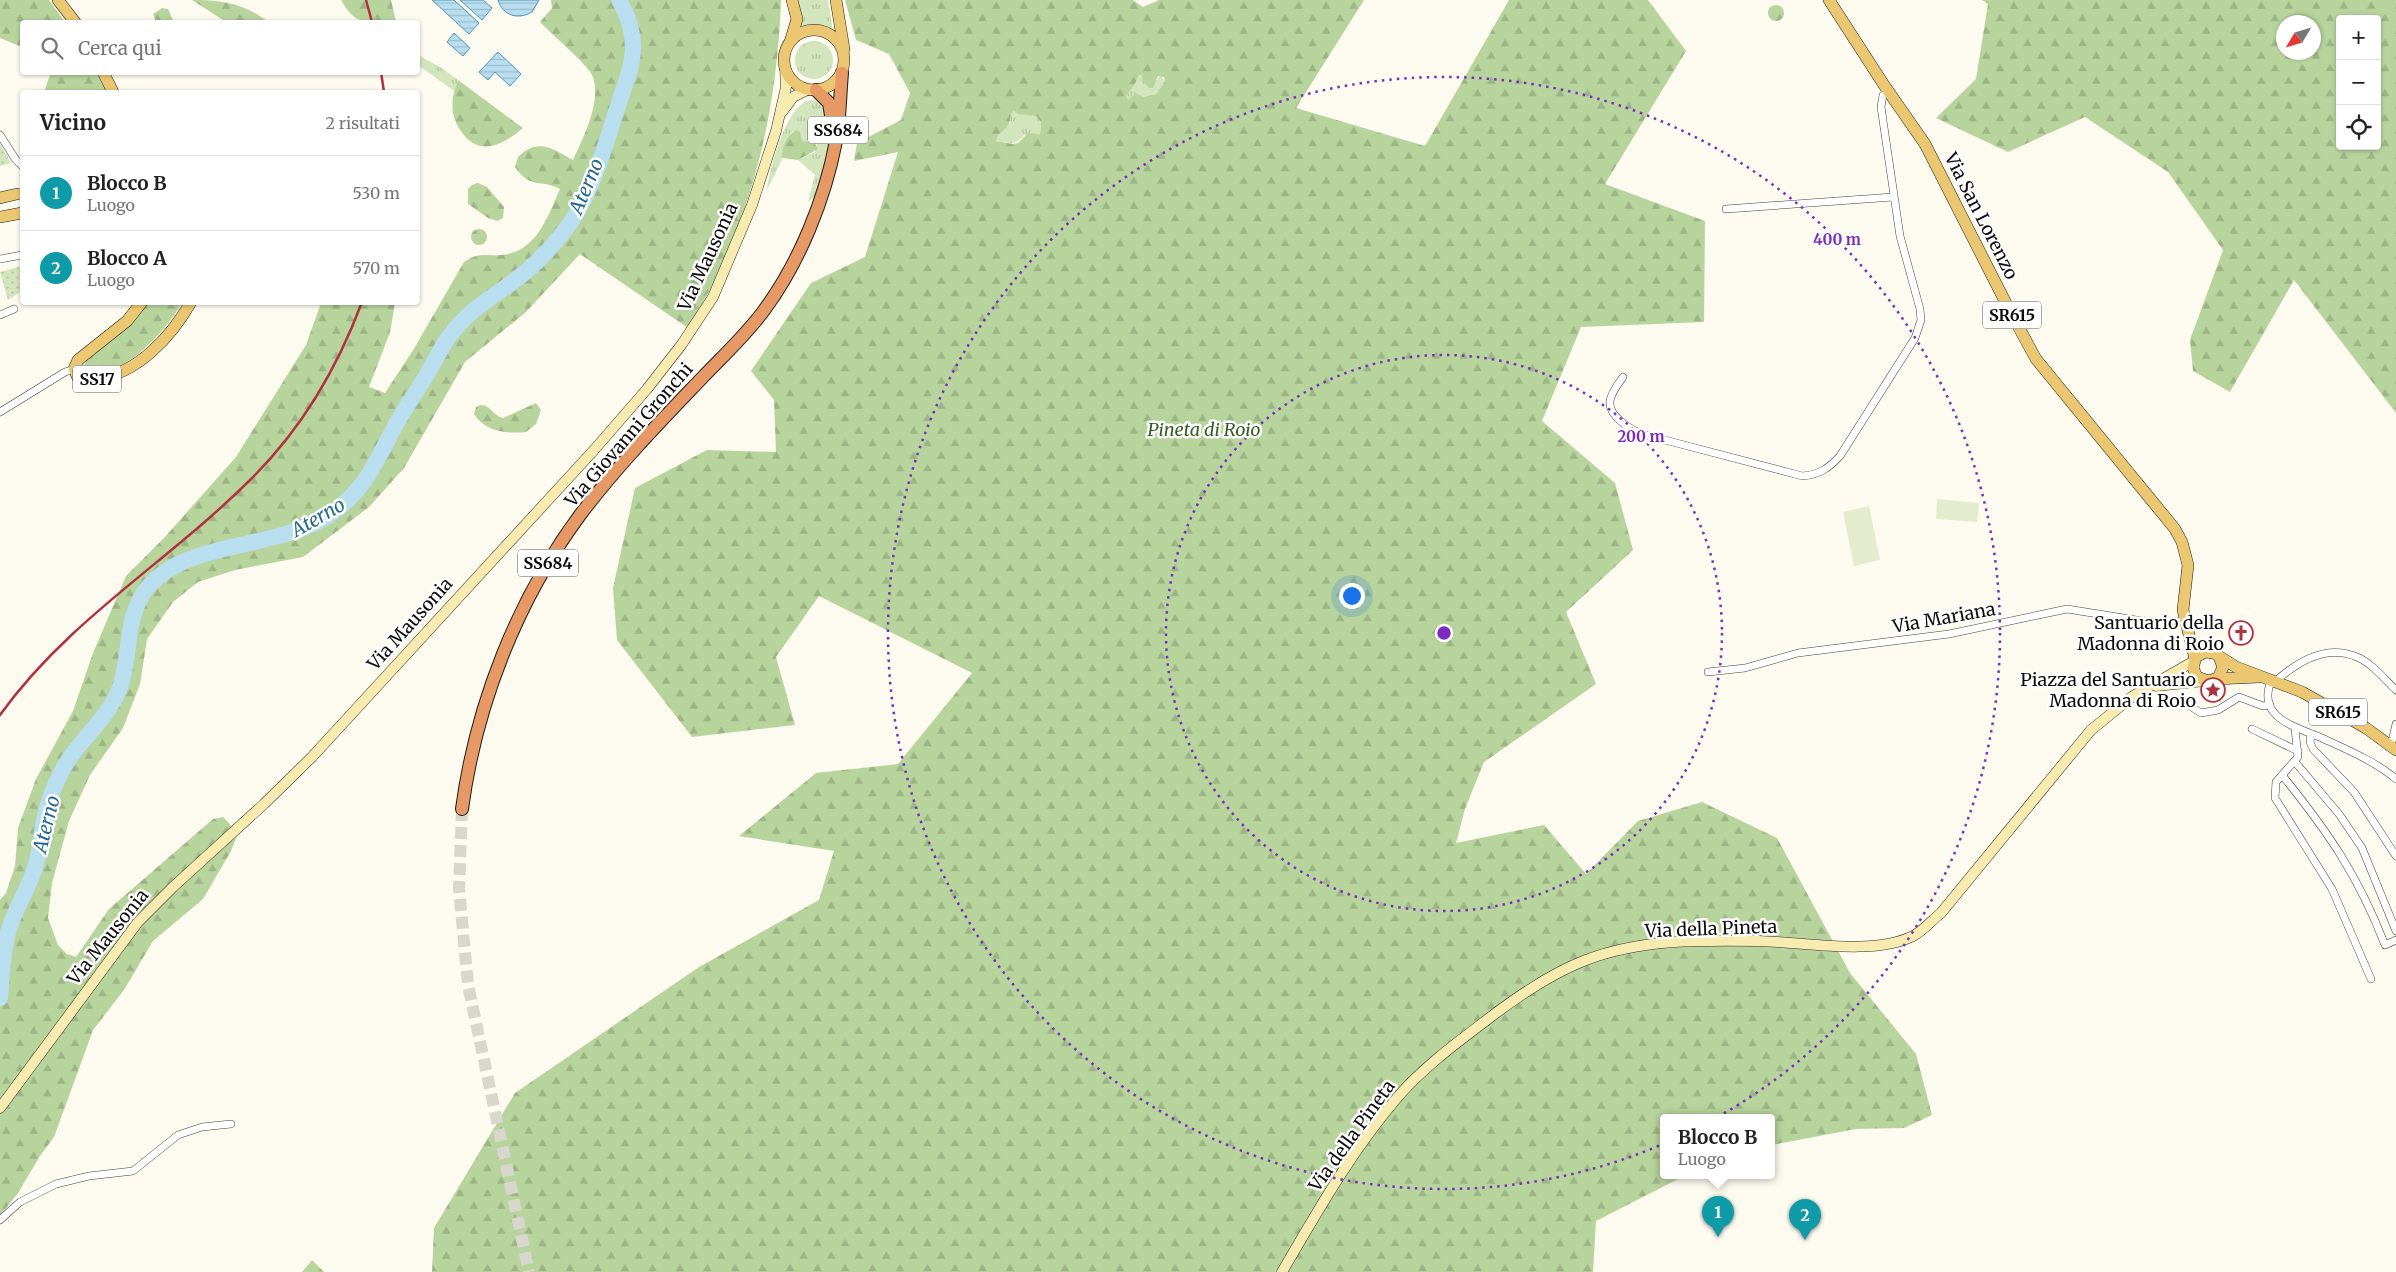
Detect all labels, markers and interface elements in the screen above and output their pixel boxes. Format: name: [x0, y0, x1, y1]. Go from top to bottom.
north arrow: [2276, 15, 2321, 60]
map controls: [2336, 15, 2381, 150]
button: +: [2336, 15, 2381, 60]
search box: [20, 20, 420, 75]
icon: search: [38, 34, 66, 62]
text: Cerca qui: [78, 36, 162, 60]
button: −: [2336, 60, 2381, 105]
button: locate: [2336, 105, 2381, 150]
text: Vicino: [40, 109, 106, 136]
text: 2 risultati: [325, 113, 400, 133]
road number: SS684: [808, 116, 868, 144]
street label: Via San Lorenzo: [1939, 148, 2023, 283]
water label: Aterno: [563, 154, 608, 219]
text: Blocco B: [87, 171, 166, 195]
text: 1: [52, 183, 60, 203]
text: 530 m: [352, 183, 400, 203]
text: Luogo: [87, 195, 135, 215]
street label: Via Mausonia: [672, 199, 743, 315]
text: 400 m: [1813, 230, 1861, 249]
text: Blocco A: [87, 246, 167, 270]
text: 2: [51, 258, 61, 278]
text: 570 m: [353, 258, 400, 278]
text: Luogo: [87, 270, 135, 290]
road number: SR615: [1983, 302, 2041, 328]
street label: Via Giovanni Gronchi: [559, 358, 698, 512]
road number: SS17: [73, 366, 121, 392]
park label: Pineta di Roio: [1147, 418, 1261, 441]
text: 200 m: [1617, 427, 1665, 446]
water label: Aterno: [285, 492, 349, 543]
road number: SS684: [518, 550, 578, 576]
street label: Via Mausonia: [361, 572, 457, 676]
your location: [1339, 583, 1365, 609]
street label: Via Mariana: [1890, 597, 1998, 638]
place label: Santuario della Madonna di Roio: [2077, 611, 2224, 655]
church icon: Santuario della Madonna di Roio: [2228, 620, 2254, 646]
centre of rings: [1435, 624, 1453, 642]
place label: Piazza del Santuario Madonna di Roio: [2020, 668, 2196, 712]
place icon: Piazza del Santuario Madonna di Roio: [2200, 677, 2226, 703]
road number: SR615: [2309, 699, 2367, 726]
water label: Aterno: [27, 793, 65, 857]
street label: Via Mausonia: [61, 884, 154, 990]
street label: Via della Pineta: [1643, 915, 1778, 942]
street label: Via della Pineta: [1303, 1075, 1400, 1197]
popup: [1660, 1114, 1775, 1179]
text: Blocco B: [1678, 1125, 1757, 1149]
text: Luogo: [1678, 1149, 1726, 1169]
pin: 1: [1702, 1196, 1734, 1237]
pin: 2: [1789, 1199, 1821, 1240]

